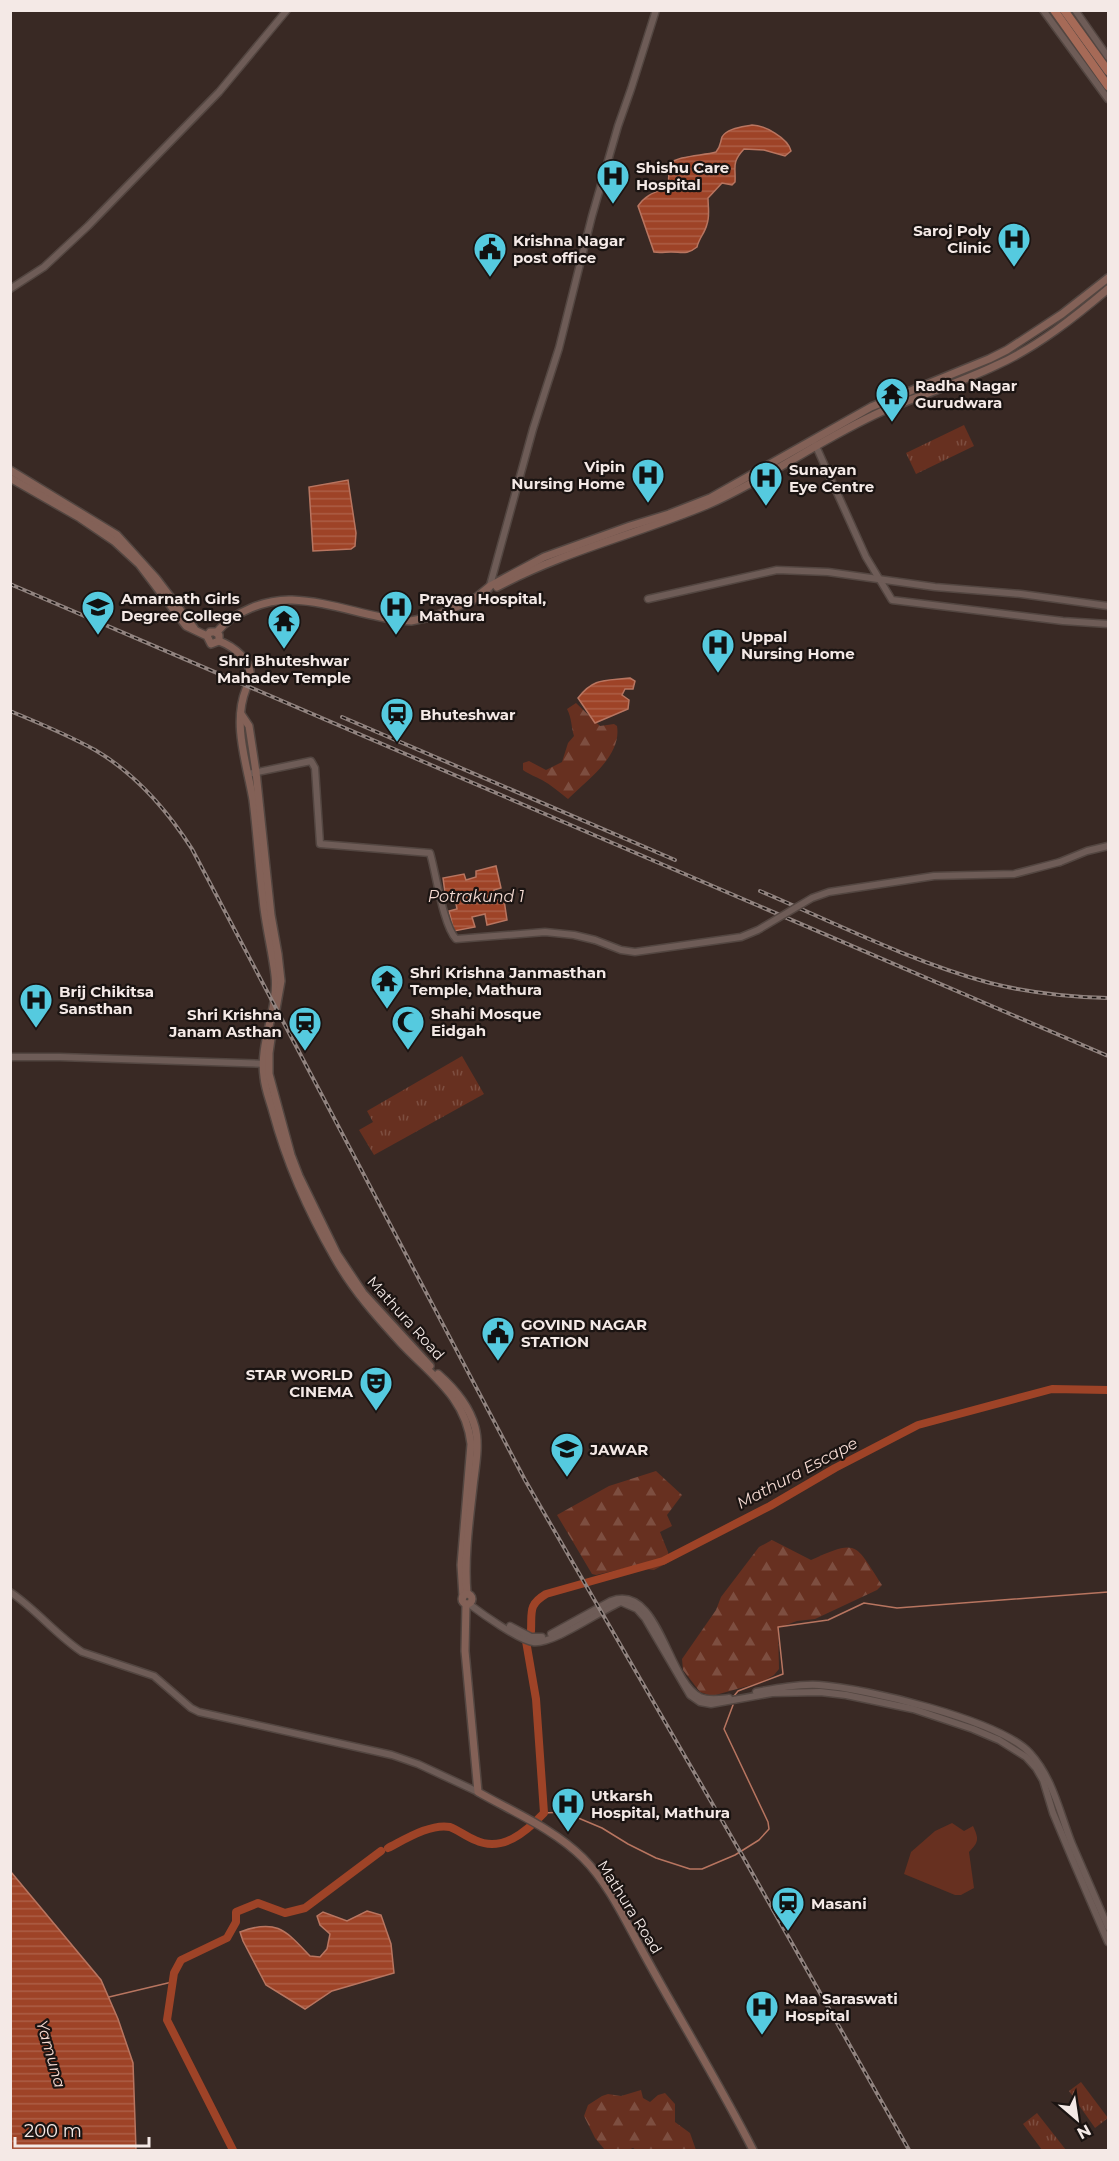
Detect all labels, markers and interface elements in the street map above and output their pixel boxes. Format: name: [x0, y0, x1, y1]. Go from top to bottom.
hospital icon: Shishu Care Hospital: [595, 158, 631, 205]
place label: Shishu Care Hospital: [636, 158, 729, 194]
place label: Saroj Poly Clinic: [913, 221, 992, 257]
hospital icon: Saroj Poly Clinic: [996, 221, 1032, 268]
public building icon: Krishna Nagar post office: [472, 231, 508, 278]
place label: Krishna Nagar post office: [513, 231, 625, 267]
temple icon: Radha Nagar Gurudwara: [874, 376, 910, 423]
place label: Radha Nagar Gurudwara: [915, 376, 1018, 412]
place label: Vipin Nursing Home: [511, 457, 625, 493]
hospital icon: Vipin Nursing Home: [630, 457, 666, 504]
hospital icon: Sunayan Eye Centre: [748, 460, 784, 507]
place label: Sunayan Eye Centre: [789, 460, 874, 496]
school or university icon: Amarnath Girls Degree College: [80, 589, 116, 636]
place label: Amarnath Girls Degree College: [120, 589, 242, 625]
hospital icon: Prayag Hospital, Mathura: [378, 589, 414, 636]
place label: Prayag Hospital, Mathura: [419, 589, 546, 625]
temple icon: Shri Bhuteshwar Mahadev Temple: [266, 603, 302, 650]
hospital icon: Uppal Nursing Home: [700, 627, 736, 674]
place label: Uppal Nursing Home: [741, 627, 855, 663]
place label: Shri Bhuteshwar Mahadev Temple: [217, 651, 351, 687]
station icon: Bhuteshwar: [379, 696, 415, 743]
place label: Bhuteshwar: [420, 705, 516, 724]
water label: Potrakund 1: [428, 887, 525, 906]
temple icon: Shri Krishna Janmasthan Temple, Mathura: [369, 963, 405, 1010]
place label: Shri Krishna Janmasthan Temple, Mathura: [410, 963, 606, 999]
hospital icon: Brij Chikitsa Sansthan: [18, 982, 54, 1029]
place label: Brij Chikitsa Sansthan: [59, 982, 154, 1018]
mosque icon: Shahi Mosque Eidgah: [390, 1004, 426, 1051]
place label: Shahi Mosque Eidgah: [431, 1004, 542, 1040]
place label: Shri Krishna Janam Asthan: [168, 1005, 282, 1041]
station icon: Shri Krishna Janam Asthan: [287, 1005, 323, 1052]
street label: Mathura Road: [363, 1272, 449, 1364]
public building icon: GOVIND NAGAR STATION: [480, 1315, 516, 1362]
place label: GOVIND NAGAR STATION: [521, 1315, 647, 1351]
place label: STAR WORLD CINEMA: [246, 1365, 354, 1401]
theatre icon: STAR WORLD CINEMA: [358, 1365, 394, 1412]
school or university icon: JAWAR: [549, 1431, 585, 1478]
water label: Mathura Escape: [733, 1433, 861, 1513]
place label: JAWAR: [589, 1440, 648, 1459]
hospital icon: Utkarsh Hospital, Mathura: [550, 1786, 586, 1833]
place label: Utkarsh Hospital, Mathura: [591, 1786, 730, 1822]
street label: Mathura Road: [594, 1857, 666, 1957]
station icon: Masani: [770, 1885, 806, 1932]
place label: Masani: [811, 1894, 867, 1913]
hospital icon: Maa Saraswati Hospital: [744, 1989, 780, 2036]
place label: Maa Saraswati Hospital: [785, 1989, 898, 2025]
water label: Yamuna: [32, 2018, 70, 2090]
north arrow: [1047, 2089, 1107, 2149]
scale bar: [15, 2110, 148, 2148]
text: 200 m: [24, 2120, 82, 2142]
text: N: [1074, 2120, 1094, 2143]

